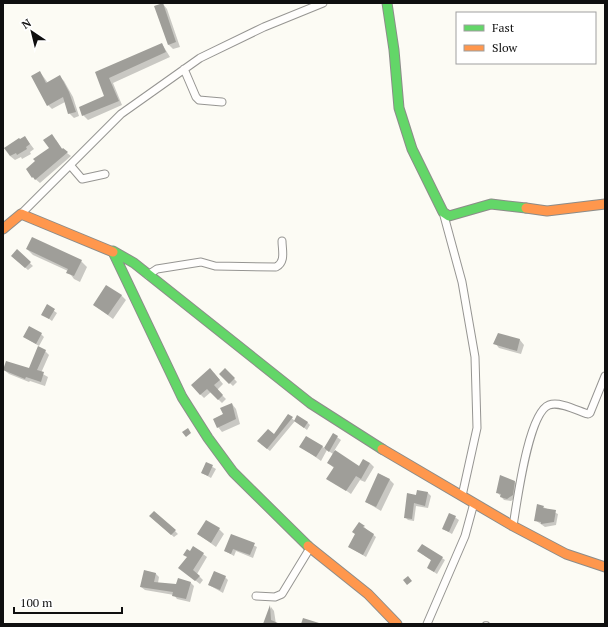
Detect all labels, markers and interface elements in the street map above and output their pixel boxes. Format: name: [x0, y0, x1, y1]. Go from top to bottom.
north arrow: [12, 12, 52, 52]
legend: [456, 12, 596, 64]
text: N: [19, 15, 34, 32]
text: Fast: [492, 20, 515, 35]
text: Slow: [492, 40, 518, 55]
scale bar: [14, 589, 122, 615]
text: 100 m: [20, 595, 53, 610]

